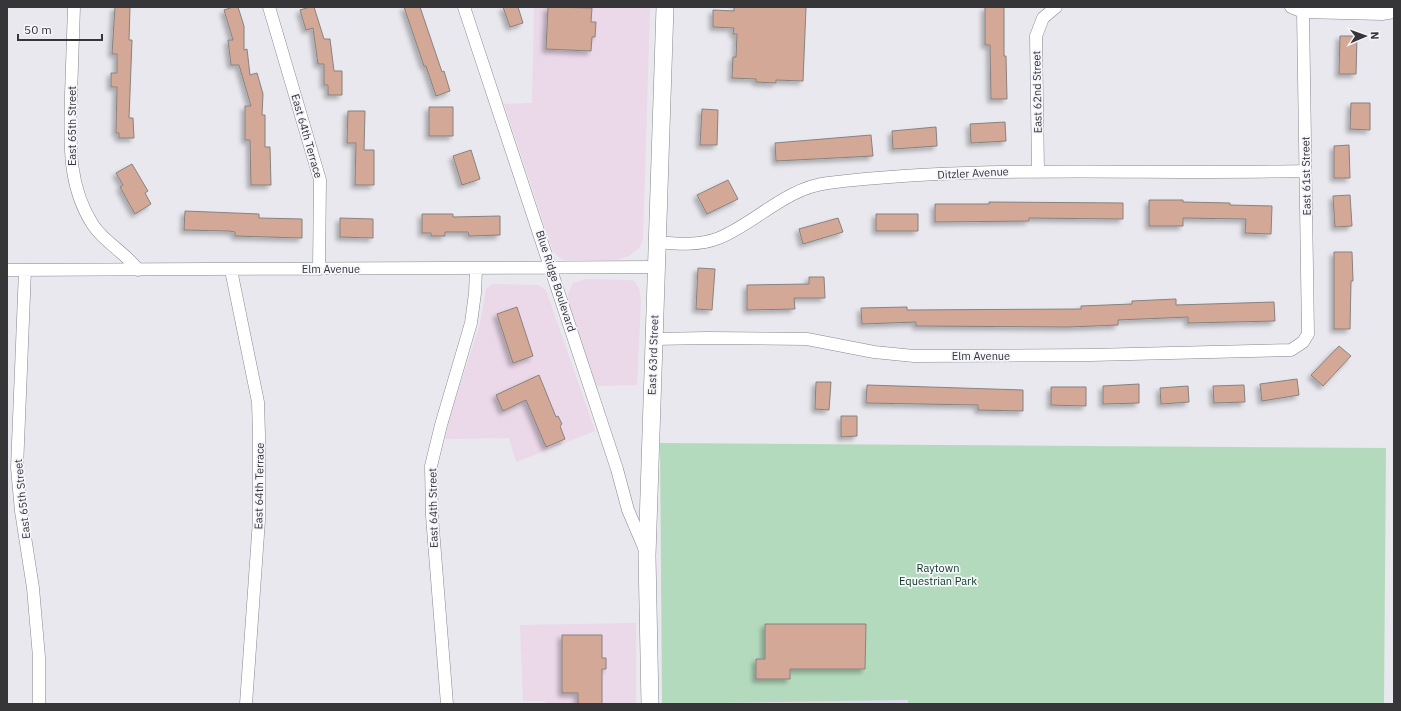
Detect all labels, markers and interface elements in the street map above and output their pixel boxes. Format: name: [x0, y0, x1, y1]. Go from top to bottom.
scale bar: [18, 16, 102, 42]
north arrow: [1345, 16, 1385, 56]
text: 50 m: [24, 22, 52, 37]
text: N: [1368, 31, 1382, 40]
street label: East 62nd Street: [1029, 50, 1045, 133]
street label: East 65th Street: [65, 86, 79, 166]
street label: East 64th Terrace: [288, 92, 326, 180]
street label: East 61st Street: [1298, 136, 1314, 216]
street label: Ditzler Avenue: [937, 164, 1009, 182]
street label: Blue Ridge Boulevard: [533, 229, 579, 333]
street label: Elm Avenue: [302, 262, 360, 276]
street label: East 63rd Street: [645, 314, 661, 395]
street label: Elm Avenue: [952, 349, 1010, 363]
street label: East 64th Terrace: [251, 442, 267, 530]
street label: East 65th Street: [11, 458, 33, 540]
street label: East 64th Street: [425, 468, 441, 548]
park label: Raytown Equestrian Park: [899, 561, 977, 588]

